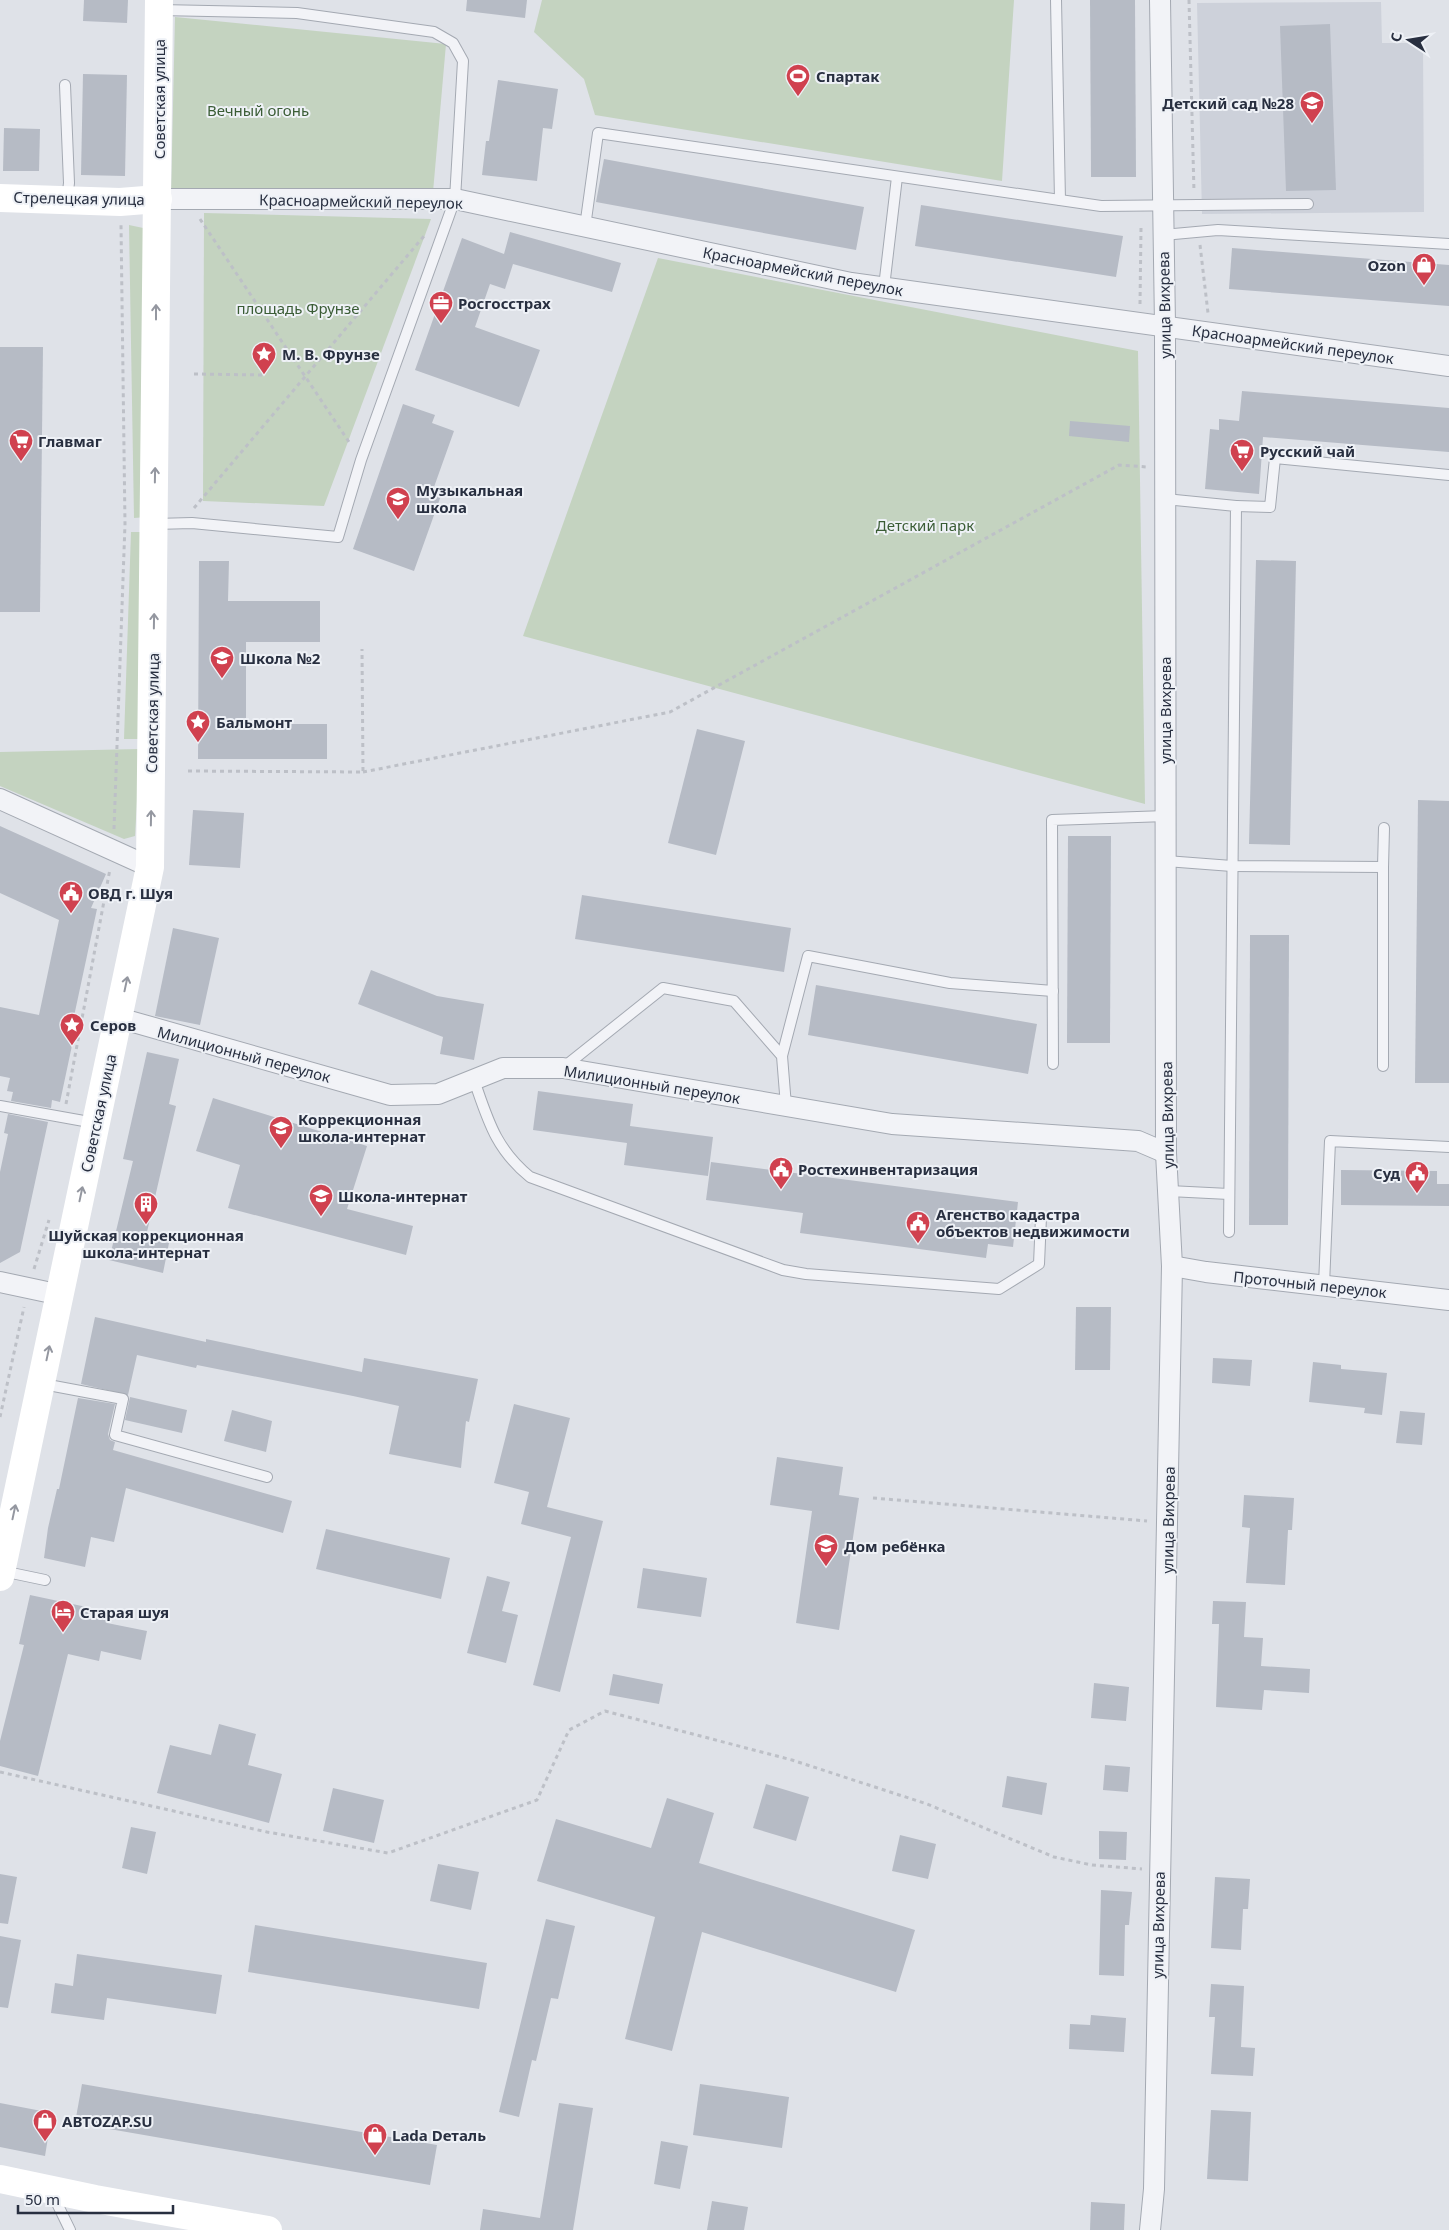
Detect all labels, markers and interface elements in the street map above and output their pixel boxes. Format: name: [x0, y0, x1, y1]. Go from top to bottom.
north arrow: [1384, 15, 1434, 65]
text: С: [1386, 31, 1406, 44]
street label: Советская улица: [149, 39, 169, 159]
sports icon: Спартак: [785, 63, 811, 97]
place label: Спартак: [816, 66, 880, 86]
school or university icon: Детский сад №28: [1299, 90, 1325, 124]
place label: Детский сад №28: [1162, 93, 1294, 113]
park label: Вечный огонь: [207, 100, 309, 120]
street label: Стрелецкая улица: [13, 187, 145, 209]
street label: Красноармейский переулок: [259, 189, 463, 213]
street label: Красноармейский переулок: [701, 242, 905, 300]
street label: улица Вихрева: [1153, 251, 1175, 359]
shop icon: Ozon: [1411, 252, 1437, 286]
place label: Ozon: [1368, 255, 1406, 275]
office icon: Росгосстрах: [428, 290, 454, 324]
place label: Росгосстрах: [458, 293, 551, 313]
park label: площадь Фрунзе: [236, 298, 360, 318]
one-way arrow: [151, 305, 161, 321]
street label: Красноармейский переулок: [1191, 320, 1395, 368]
place icon: М. В. Фрунзе: [251, 341, 277, 375]
place label: М. В. Фрунзе: [282, 344, 380, 364]
supermarket icon: Главмаг: [8, 428, 34, 462]
place label: Главмаг: [38, 431, 102, 451]
supermarket icon: Русский чай: [1229, 438, 1255, 472]
place label: Русский чай: [1260, 441, 1355, 461]
one-way arrow: [151, 467, 160, 483]
place label: Музыкальная школа: [416, 480, 523, 517]
school or university icon: Музыкальная школа: [385, 486, 411, 520]
park label: Детский парк: [876, 515, 974, 535]
one-way arrow: [149, 613, 158, 629]
school or university icon: Школа №2: [209, 645, 235, 679]
place label: Школа №2: [240, 648, 321, 668]
street label: Советская улица: [141, 653, 163, 773]
street label: улица Вихрева: [1155, 656, 1175, 764]
place icon: Бальмонт: [185, 709, 211, 743]
place label: Бальмонт: [216, 712, 293, 732]
one-way arrow: [146, 810, 155, 826]
public building icon: ОВД г. Шуя: [58, 880, 84, 914]
place label: ОВД г. Шуя: [88, 883, 173, 903]
one-way arrow: [122, 976, 131, 992]
place icon: Серов: [59, 1012, 85, 1046]
place label: Серов: [90, 1015, 136, 1035]
street label: Милиционный переулок: [155, 1021, 333, 1087]
street label: Советская улица: [76, 1052, 120, 1174]
street label: Милиционный переулок: [562, 1060, 742, 1108]
street label: улица Вихрева: [1156, 1061, 1178, 1169]
place label: Коррекционная школа-интернат: [298, 1109, 426, 1146]
school or university icon: Коррекционная школа-интернат: [268, 1115, 294, 1149]
public building icon: Ростехинвентаризация: [768, 1156, 794, 1190]
place label: Ростехинвентаризация: [798, 1159, 978, 1179]
public building icon: Суд: [1404, 1160, 1430, 1194]
place label: Суд: [1373, 1163, 1400, 1183]
school or university icon: Школа-интернат: [308, 1183, 334, 1217]
one-way arrow: [77, 1186, 86, 1202]
place label: Школа-интернат: [338, 1186, 468, 1206]
building icon: Шуйская коррекционная школа-интернат: [133, 1191, 159, 1225]
place label: Агенство кадастра объектов недвижимости: [936, 1204, 1130, 1241]
public building icon: Агенство кадастра объектов недвижимости: [905, 1210, 931, 1244]
place label: Шуйская коррекционная школа-интернат: [48, 1225, 244, 1262]
street label: Проточный переулок: [1232, 1266, 1388, 1302]
one-way arrow: [44, 1345, 53, 1361]
street label: улица Вихрева: [1157, 1466, 1179, 1574]
one-way arrow: [10, 1504, 19, 1520]
school or university icon: Дом ребёнка: [813, 1533, 839, 1567]
place label: Дом ребёнка: [844, 1536, 946, 1556]
hotel icon: Старая шуя: [50, 1599, 76, 1633]
place label: Старая шуя: [80, 1602, 169, 1622]
street label: улица Вихрева: [1147, 1871, 1169, 1979]
shop icon: АВТОZAP.SU: [32, 2108, 58, 2142]
place label: АВТОZAP.SU: [62, 2111, 153, 2131]
shop icon: Lada Dеталь: [362, 2122, 388, 2156]
place label: Lada Dеталь: [392, 2125, 486, 2145]
scale bar: [18, 2182, 172, 2214]
text: 50 m: [25, 2189, 60, 2209]

